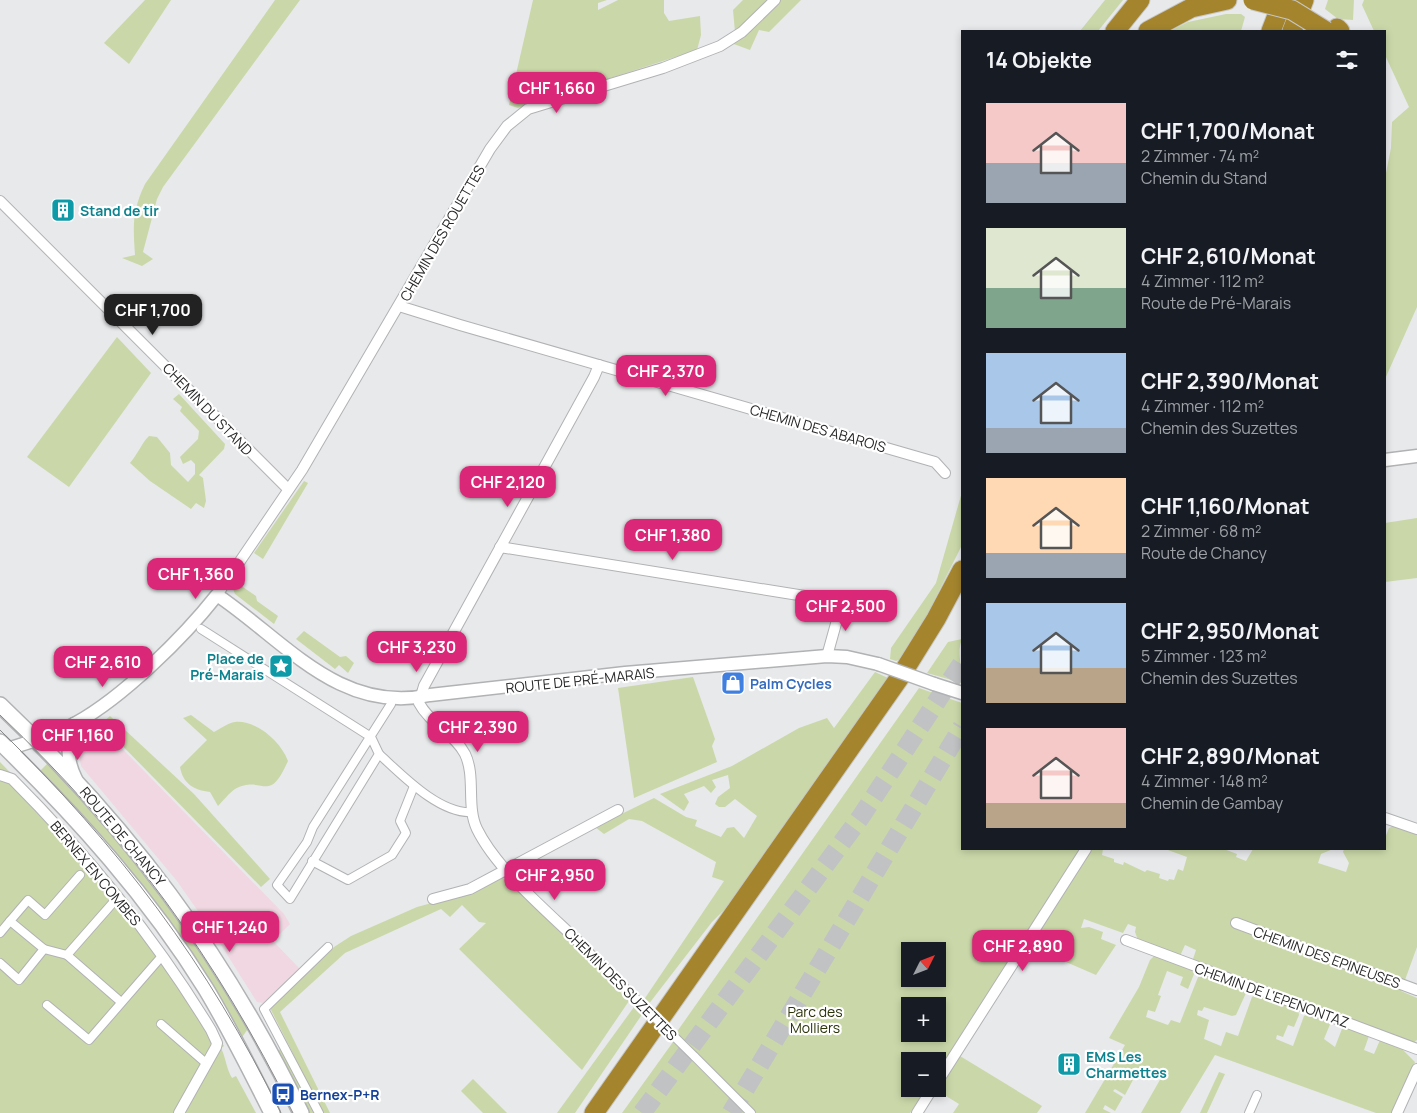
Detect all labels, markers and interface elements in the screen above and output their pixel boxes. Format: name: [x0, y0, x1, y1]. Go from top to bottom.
text: 14 Objekte: [986, 46, 1092, 74]
icon: filters: [1333, 46, 1361, 74]
pin: CHF 1,660: [500, 72, 614, 114]
text: CHF 1,660: [519, 77, 595, 99]
text: CHF 1,700/Monat: [1141, 117, 1315, 145]
icon: home: [1026, 123, 1086, 183]
text: 2 Zimmer · 74 m²: [1141, 145, 1259, 167]
street label: CHEMIN DES ROUETTES: [395, 161, 489, 304]
text: Chemin du Stand: [1141, 167, 1267, 189]
building icon: Stand de tir: [50, 197, 76, 223]
place label: Stand de tir: [80, 201, 159, 220]
text: CHF 2,610/Monat: [1141, 242, 1316, 270]
icon: home: [1026, 248, 1086, 308]
text: 4 Zimmer · 112 m²: [1141, 270, 1264, 292]
text: Route de Pré-Marais: [1141, 292, 1291, 314]
pin: CHF 1,700: [96, 294, 210, 336]
text: CHF 1,700: [115, 299, 191, 321]
pin: CHF 2,370: [609, 354, 723, 397]
street label: CHEMIN DU STAND: [159, 359, 257, 459]
text: CHF 2,370: [627, 360, 705, 382]
text: CHF 2,390/Monat: [1141, 367, 1319, 395]
icon: home: [1026, 373, 1086, 433]
text: 4 Zimmer · 112 m²: [1141, 395, 1264, 417]
street label: CHEMIN DES ABAROIS: [748, 399, 889, 457]
text: Chemin des Suzettes: [1141, 417, 1298, 439]
pin: CHF 2,120: [451, 466, 565, 508]
text: CHF 2,120: [471, 471, 545, 493]
text: CHF 1,160/Monat: [1141, 492, 1309, 520]
icon: home: [1026, 498, 1086, 558]
pin: CHF 1,380: [616, 518, 730, 561]
text: 2 Zimmer · 68 m²: [1141, 520, 1262, 542]
text: CHF 1,380: [635, 524, 711, 546]
text: Route de Chancy: [1141, 542, 1267, 564]
pin: CHF 1,360: [139, 558, 253, 600]
text: CHF 1,360: [158, 563, 234, 585]
pin: CHF 2,500: [789, 590, 903, 632]
text: CHF 2,500: [806, 595, 886, 617]
text: CHF 2,950/Monat: [1141, 617, 1319, 645]
icon: home: [1026, 623, 1086, 683]
pin: CHF 3,230: [360, 630, 474, 673]
text: CHF 3,230: [378, 636, 456, 658]
text: 5 Zimmer · 123 m²: [1141, 645, 1267, 667]
pin: CHF 2,610: [46, 646, 160, 688]
place label: Place de Pré-Marais: [190, 649, 264, 684]
text: CHF 2,610: [65, 651, 141, 673]
place icon: Place de Pré-Marais: [268, 653, 294, 679]
street label: ROUTE DE PRÉ-MARAIS: [505, 663, 656, 697]
text: Chemin des Suzettes: [1141, 667, 1298, 689]
shop icon: Palm Cycles: [720, 670, 746, 696]
place label: Palm Cycles: [750, 674, 832, 693]
pin: CHF 2,390: [421, 710, 535, 753]
text: CHF 2,390: [438, 716, 518, 738]
pin: CHF 1,160: [21, 718, 135, 761]
text: CHF 1,160: [42, 724, 114, 746]
text: CHF 2,890/Monat: [1141, 742, 1320, 770]
icon: home: [1026, 748, 1086, 808]
text: 4 Zimmer · 148 m²: [1141, 770, 1268, 792]
street label: ROUTE DE CHANCY: [76, 783, 170, 890]
text: Chemin de Gambay: [1141, 792, 1283, 814]
street label: BERNEX EN COMBES: [47, 817, 146, 930]
pin: CHF 2,950: [498, 858, 612, 901]
text: CHF 2,950: [515, 864, 595, 886]
pin: CHF 1,240: [173, 910, 287, 953]
text: CHF 1,240: [192, 916, 268, 938]
street label: CHEMIN DES EPINEUSES: [1251, 922, 1403, 993]
street label: CHEMIN DES SUZETTES: [560, 923, 682, 1045]
pin: CHF 2,890: [966, 930, 1080, 972]
text: CHF 2,890: [983, 935, 1063, 957]
north arrow: [901, 942, 946, 988]
map controls: [901, 942, 946, 1097]
street label: CHEMIN DE L'EPENONTAZ: [1192, 958, 1352, 1032]
button: +: [901, 997, 946, 1042]
park label: Parc des Molliers: [787, 1002, 843, 1037]
place label: EMS Les Charmettes: [1086, 1047, 1167, 1082]
building icon: EMS Les Charmettes: [1056, 1051, 1082, 1077]
button: −: [901, 1052, 946, 1097]
bus stop icon: Bernex-P+R: [270, 1081, 296, 1107]
place label: Bernex-P+R: [300, 1085, 379, 1104]

